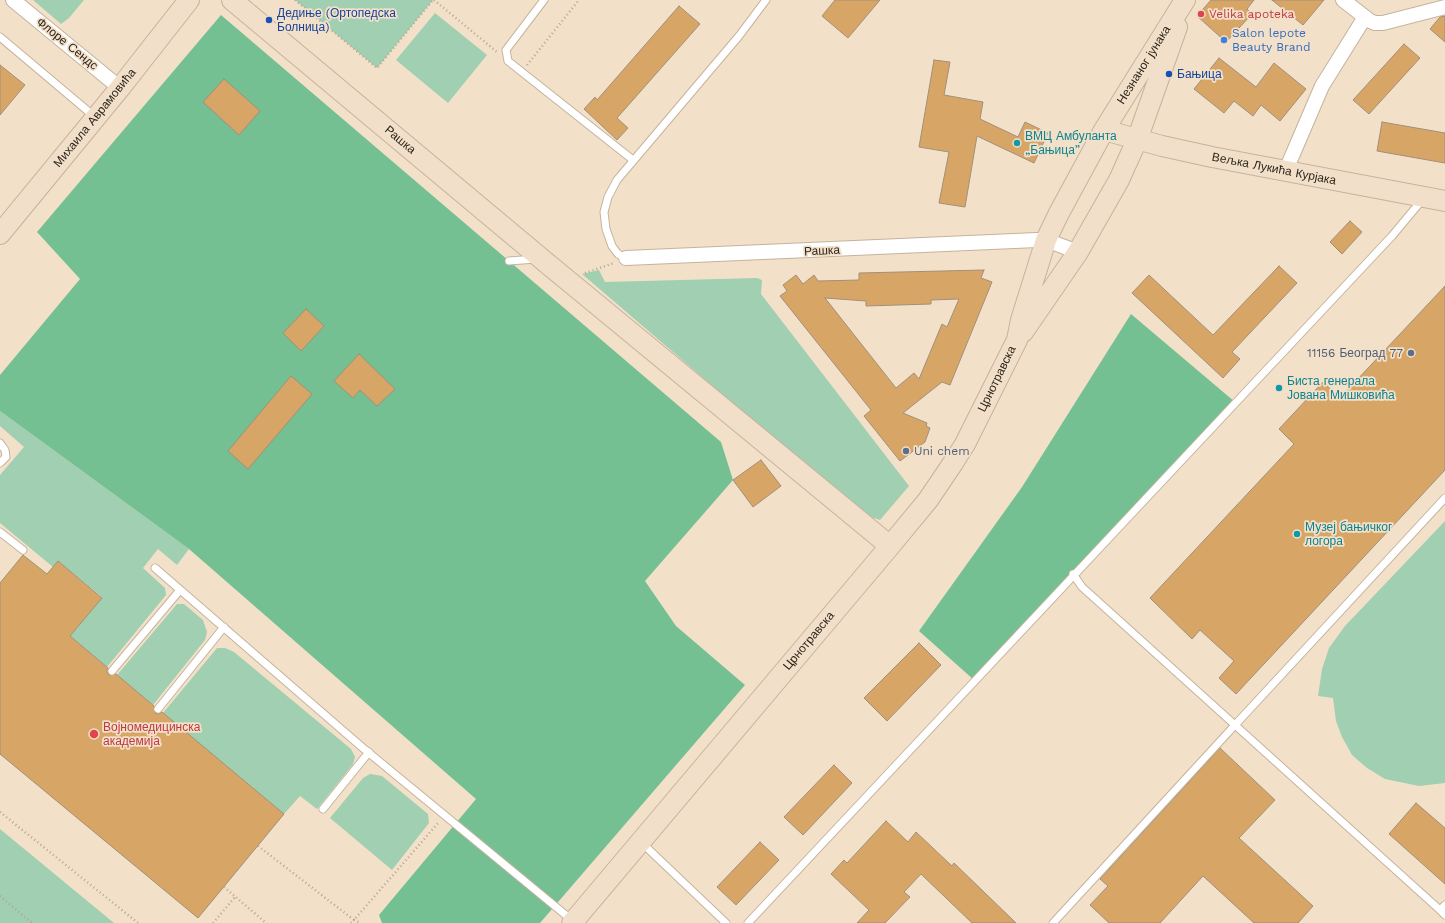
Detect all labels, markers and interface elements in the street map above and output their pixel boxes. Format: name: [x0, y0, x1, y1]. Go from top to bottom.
place label: Дедиње (Ортопедска Болница): [277, 6, 396, 34]
place label: Velika apoteka: [1209, 7, 1294, 21]
marker: Velika apoteka: [1196, 9, 1206, 19]
street label: Флоре Сендс: [33, 15, 101, 73]
marker: Дедиње (Ортопедска Болница): [264, 15, 274, 25]
street label: Незнаног јунака: [1114, 23, 1174, 107]
place label: Salon lepote Beauty Brand: [1232, 26, 1311, 54]
marker: Salon lepote Beauty Brand: [1219, 35, 1229, 45]
street label: Михаила Аврамовића: [51, 66, 139, 170]
place label: Бањица: [1177, 67, 1222, 81]
marker: Бањица: [1164, 69, 1174, 79]
street label: Рашка: [382, 123, 418, 157]
place label: ВМЦ Амбуланта „Бањица”: [1025, 129, 1117, 157]
marker: ВМЦ Амбуланта „Бањица”: [1012, 138, 1022, 148]
street label: Вељка Лукића Курјака: [1211, 150, 1337, 188]
street label: Рашка: [804, 243, 840, 259]
street label: Црнотравска: [975, 344, 1019, 414]
place label: 11156 Београд 77: [1307, 346, 1403, 360]
marker: 11156 Београд 77: [1406, 348, 1416, 358]
place label: Биста генерала Јована Мишковића: [1287, 374, 1395, 402]
marker: Биста генерала Јована Мишковића: [1274, 383, 1284, 393]
place label: Uni chem: [914, 444, 970, 458]
marker: Uni chem: [901, 446, 911, 456]
place label: Музеј бањичког логора: [1305, 520, 1392, 548]
marker: Музеј бањичког логора: [1292, 529, 1302, 539]
street label: Црнотравска: [780, 609, 838, 673]
place label: Војномедицинска академија: [103, 720, 200, 748]
marker: Војномедицинска академија: [88, 728, 100, 740]

